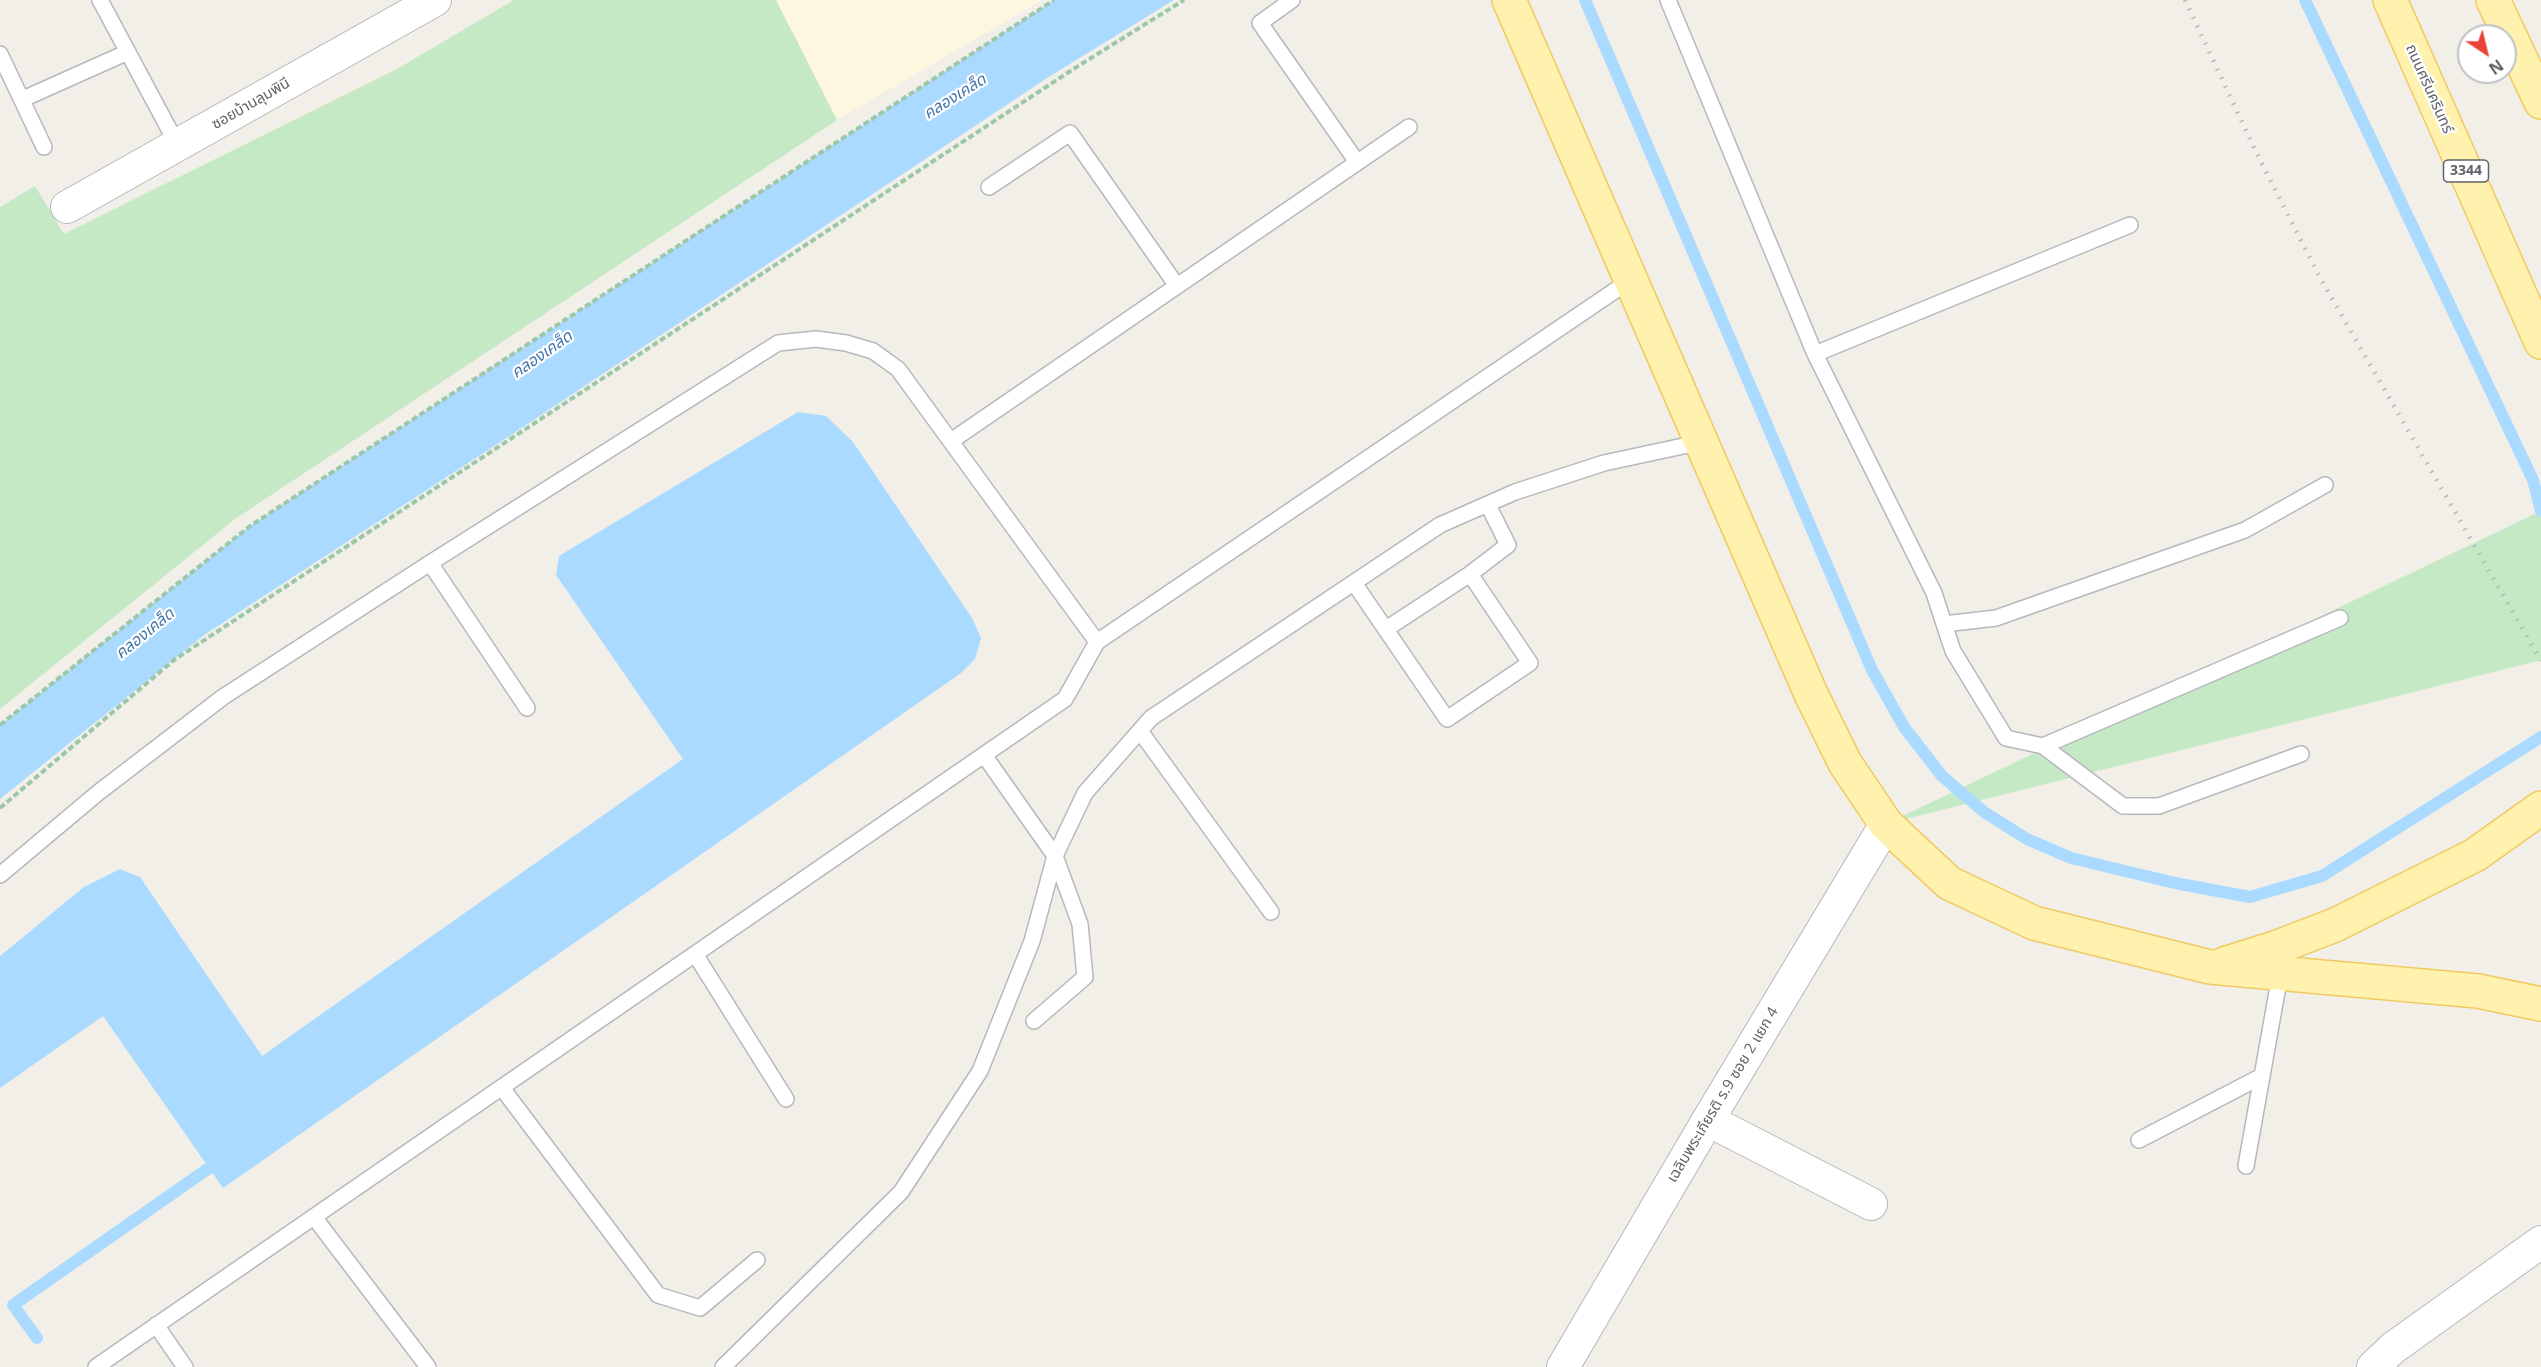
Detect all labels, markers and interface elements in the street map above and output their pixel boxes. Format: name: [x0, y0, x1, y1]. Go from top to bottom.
north arrow: [2457, 24, 2517, 84]
street label: ถนนศรีนครินทร์: [2401, 42, 2457, 136]
text: N: [2485, 54, 2508, 80]
water label: คลองเคล็ด: [920, 70, 990, 124]
street label: ซอยบ้านลุมพินี: [209, 74, 293, 134]
road number: 3344: [2444, 160, 2488, 182]
water label: คลองเคล็ด: [508, 327, 576, 383]
water label: คลองเคล็ด: [112, 604, 178, 664]
street label: เฉลิมพระเกียรติ ร.9 ซอย 2 แยก 4: [1663, 1004, 1783, 1186]

